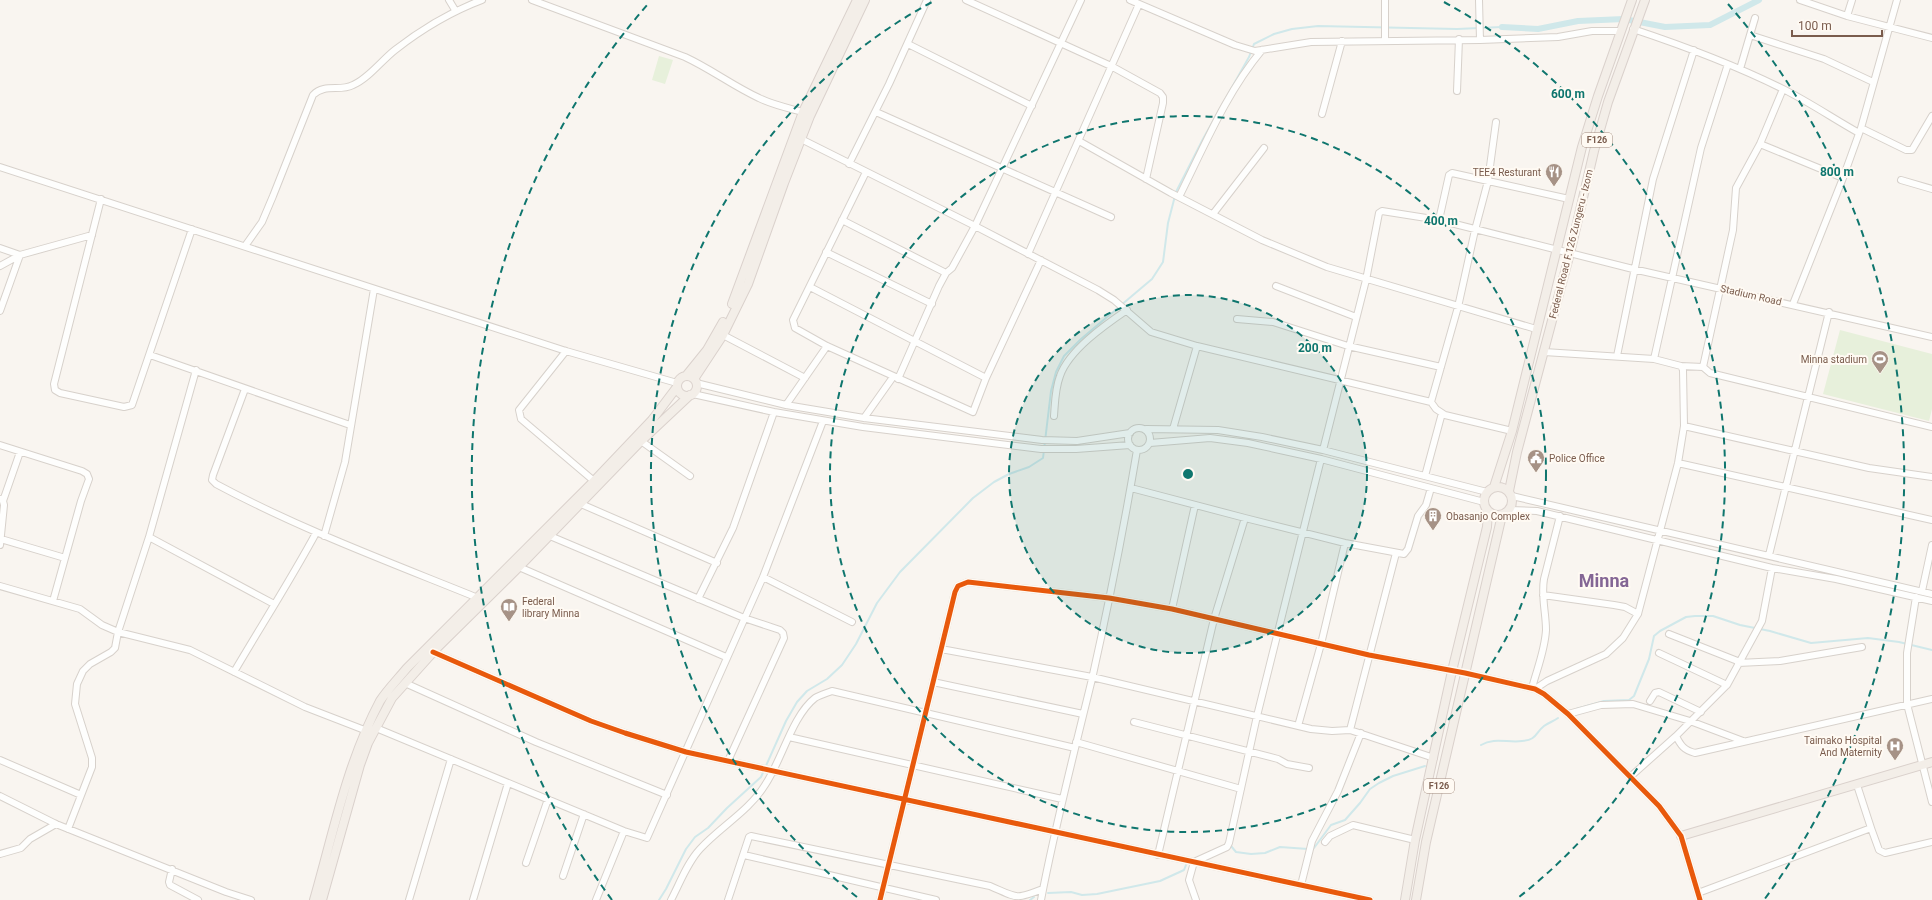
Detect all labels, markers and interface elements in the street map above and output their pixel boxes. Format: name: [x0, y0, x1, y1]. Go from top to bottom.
scale bar: [1792, 12, 1882, 38]
text: 100 m: [1798, 19, 1832, 33]
text: 600 m: [1551, 87, 1585, 101]
road number: F126: [1582, 133, 1612, 147]
restaurant icon: TEE4 Resturant: [1544, 162, 1564, 187]
text: 800 m: [1820, 165, 1854, 179]
place label: TEE4 Resturant: [1473, 167, 1541, 178]
street label: Federal Road F.126 Zungeru - Izom: [1547, 168, 1595, 320]
text: 400 m: [1424, 214, 1458, 228]
street label: Stadium Road: [1719, 283, 1783, 307]
text: 200 m: [1298, 341, 1332, 355]
sports icon: Minna stadium: [1870, 349, 1890, 374]
place label: Minna stadium: [1801, 354, 1867, 365]
public building icon: Police Office: [1526, 448, 1546, 473]
place label: Police Office: [1549, 453, 1605, 464]
centre of rings: [1181, 467, 1195, 481]
building icon: Obasanjo Complex: [1423, 506, 1443, 531]
place label: Obasanjo Complex: [1446, 511, 1530, 522]
district label: Minna: [1579, 570, 1630, 591]
place label: Federal library Minna: [522, 596, 579, 619]
library icon: Federal library Minna: [499, 597, 519, 622]
place label: Taimako Hospital And Maternity: [1804, 735, 1882, 758]
hospital icon: Taimako Hospital And Maternity: [1885, 736, 1905, 761]
road number: F126: [1424, 779, 1454, 793]

